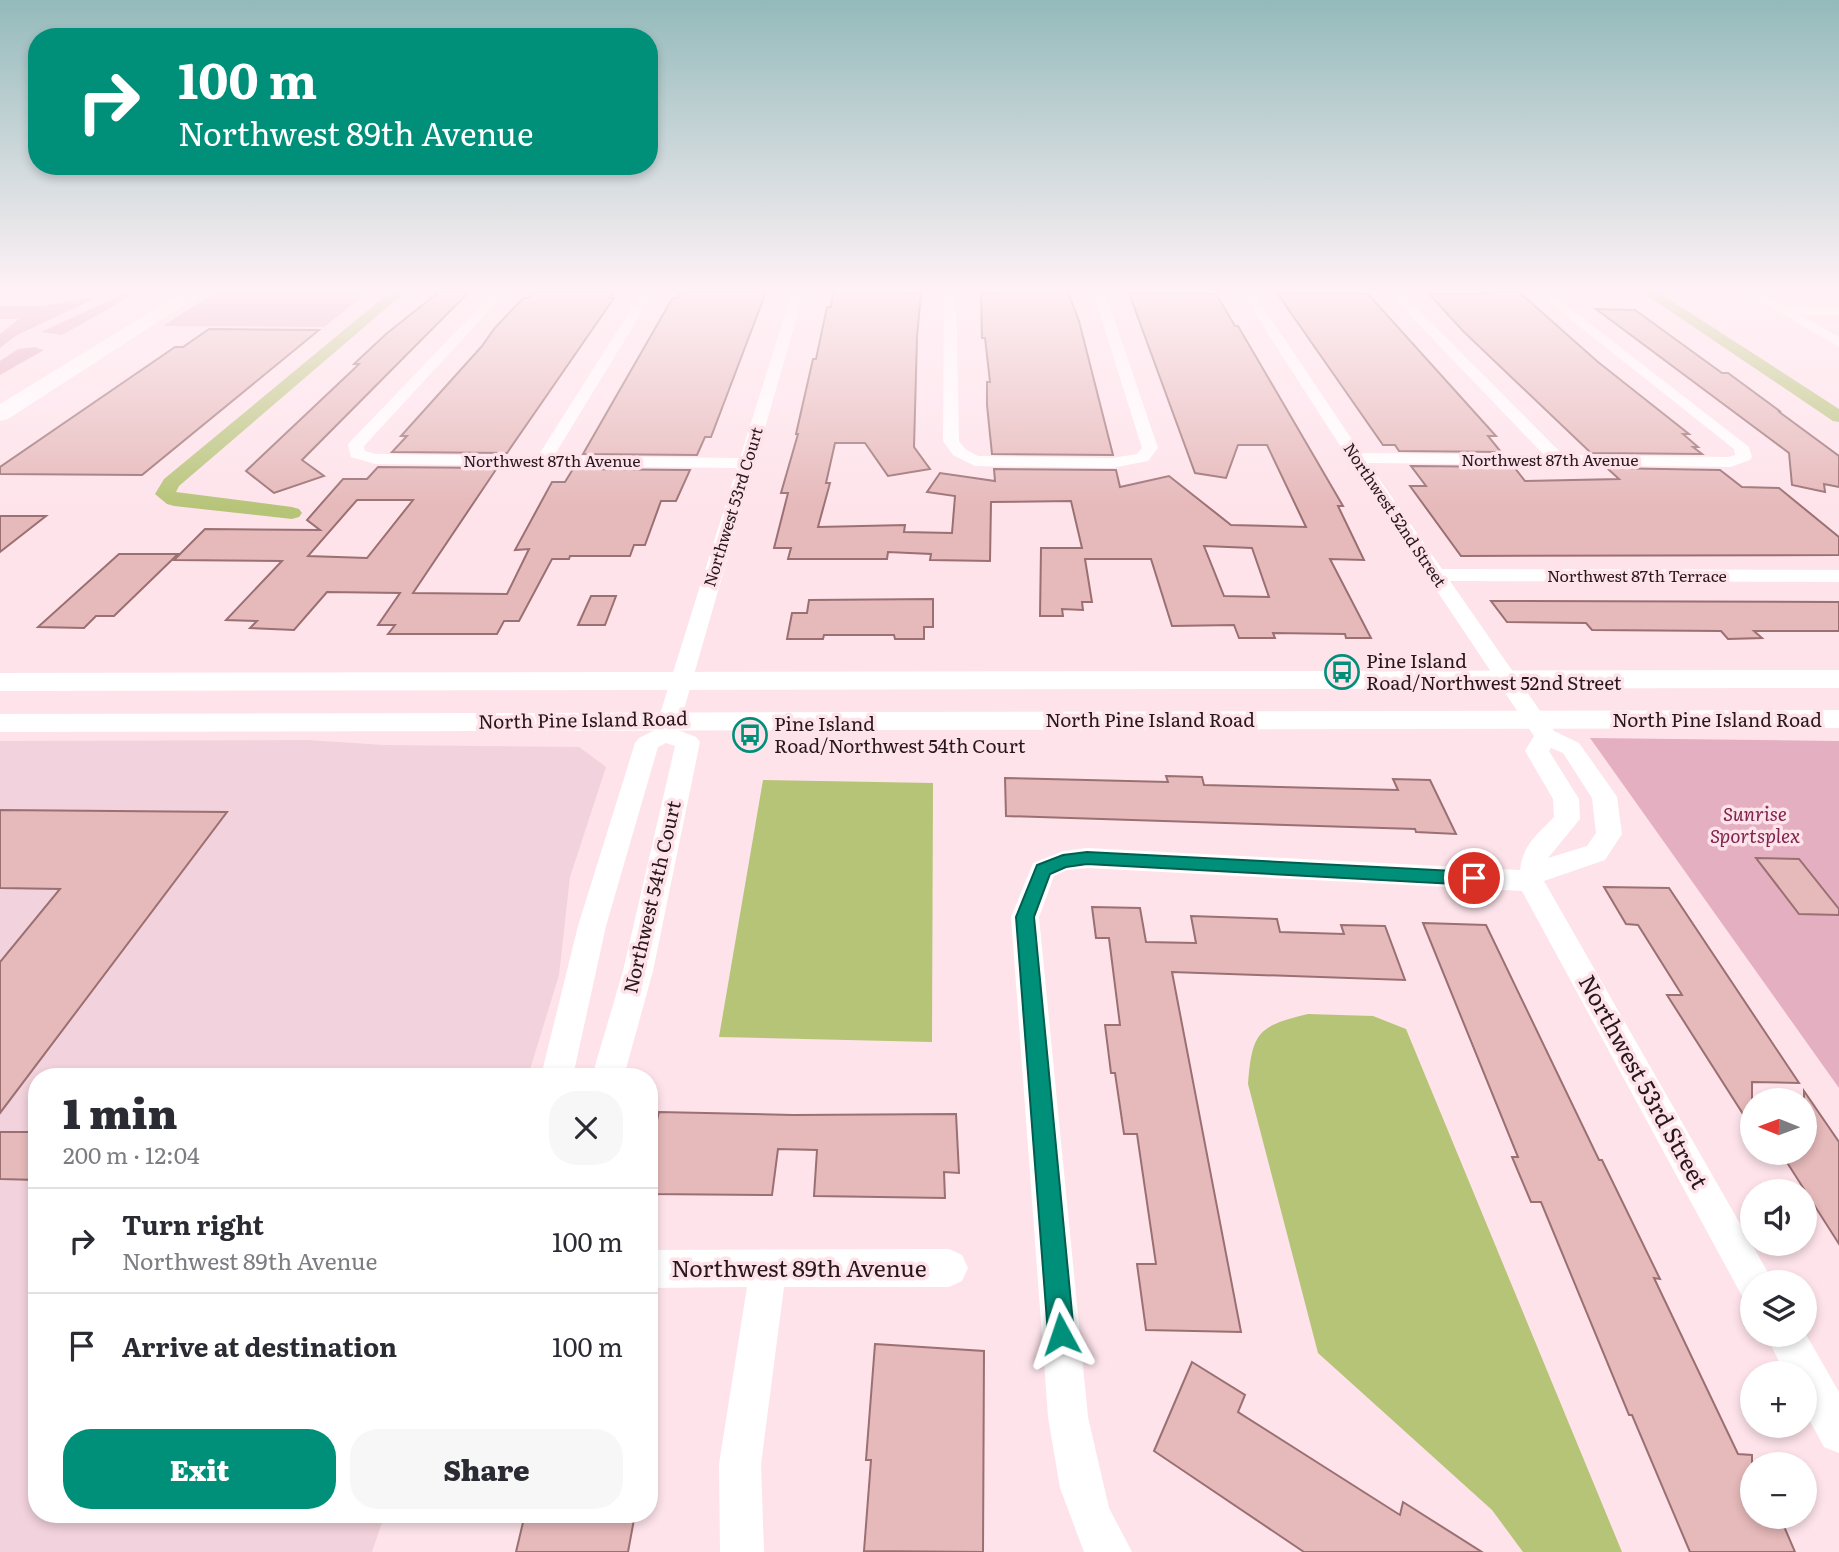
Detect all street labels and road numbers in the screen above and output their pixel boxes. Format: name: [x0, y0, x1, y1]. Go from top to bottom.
street label: Northwest 53rd Court: [696, 423, 768, 590]
street label: Northwest 52nd Street: [1338, 437, 1453, 592]
street label: Northwest 87th Avenue: [1461, 447, 1639, 471]
street label: Northwest 87th Avenue: [463, 448, 641, 472]
street label: Northwest 87th Terrace: [1547, 563, 1727, 587]
street label: North Pine Island Road: [478, 703, 688, 735]
street label: North Pine Island Road: [1045, 705, 1255, 733]
street label: North Pine Island Road: [1612, 705, 1822, 733]
street label: Northwest 54th Court: [615, 797, 687, 996]
street label: Northwest 53rd Street: [1572, 968, 1718, 1195]
street label: Northwest 89th Avenue: [671, 1250, 927, 1284]

